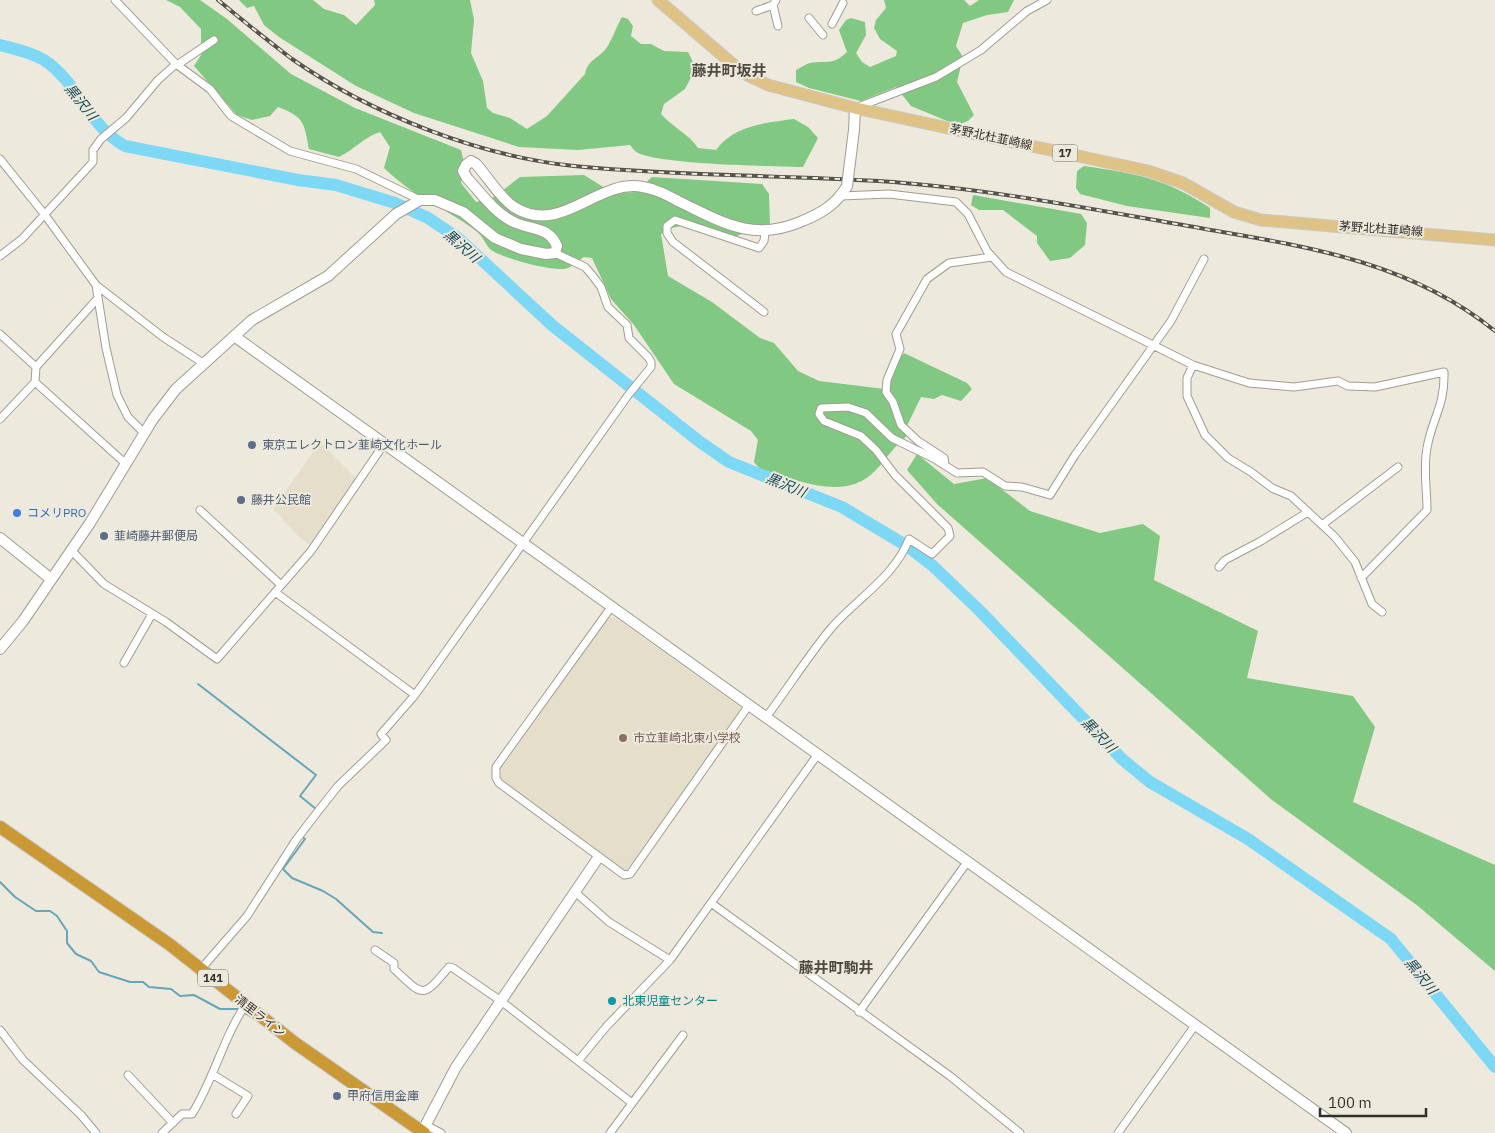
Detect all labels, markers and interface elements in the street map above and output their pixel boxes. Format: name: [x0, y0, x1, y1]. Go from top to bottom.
district label: 藤井町坂井: [691, 61, 767, 80]
water label: 黒沢川: [61, 80, 102, 126]
street label: 茅野北杜韮崎線: [948, 120, 1034, 153]
road number: 17: [1052, 144, 1078, 162]
street label: 茅野北杜韮崎線: [1339, 218, 1423, 239]
water label: 黒沢川: [440, 225, 485, 268]
place label: 東京エレクトロン韮崎文化ホール: [262, 437, 442, 452]
marker: 東京エレクトロン韮崎文化ホール: [246, 439, 258, 451]
water label: 黒沢川: [763, 469, 811, 502]
place label: 藤井公民館: [251, 492, 311, 507]
marker: 藤井公民館: [235, 494, 247, 506]
place label: コメリPRO: [27, 505, 86, 520]
marker: コメリPRO: [11, 507, 23, 519]
place label: 韮崎藤井郵便局: [114, 528, 198, 543]
marker: 韮崎藤井郵便局: [98, 530, 110, 542]
water label: 黒沢川: [1078, 714, 1121, 758]
place label: 市立韮崎北東小学校: [633, 730, 741, 745]
marker: 市立韮崎北東小学校: [617, 732, 629, 744]
water label: 黒沢川: [1401, 954, 1442, 1000]
district label: 藤井町駒井: [798, 958, 874, 977]
road number: 141: [198, 970, 228, 986]
street label: 清里ライン: [232, 991, 289, 1040]
place label: 北東児童センター: [622, 993, 718, 1008]
marker: 北東児童センター: [606, 995, 618, 1007]
scale bar: [1320, 1086, 1426, 1118]
place label: 甲府信用金庫: [347, 1088, 419, 1103]
marker: 甲府信用金庫: [331, 1090, 343, 1102]
text: 100 m: [1328, 1093, 1372, 1112]

